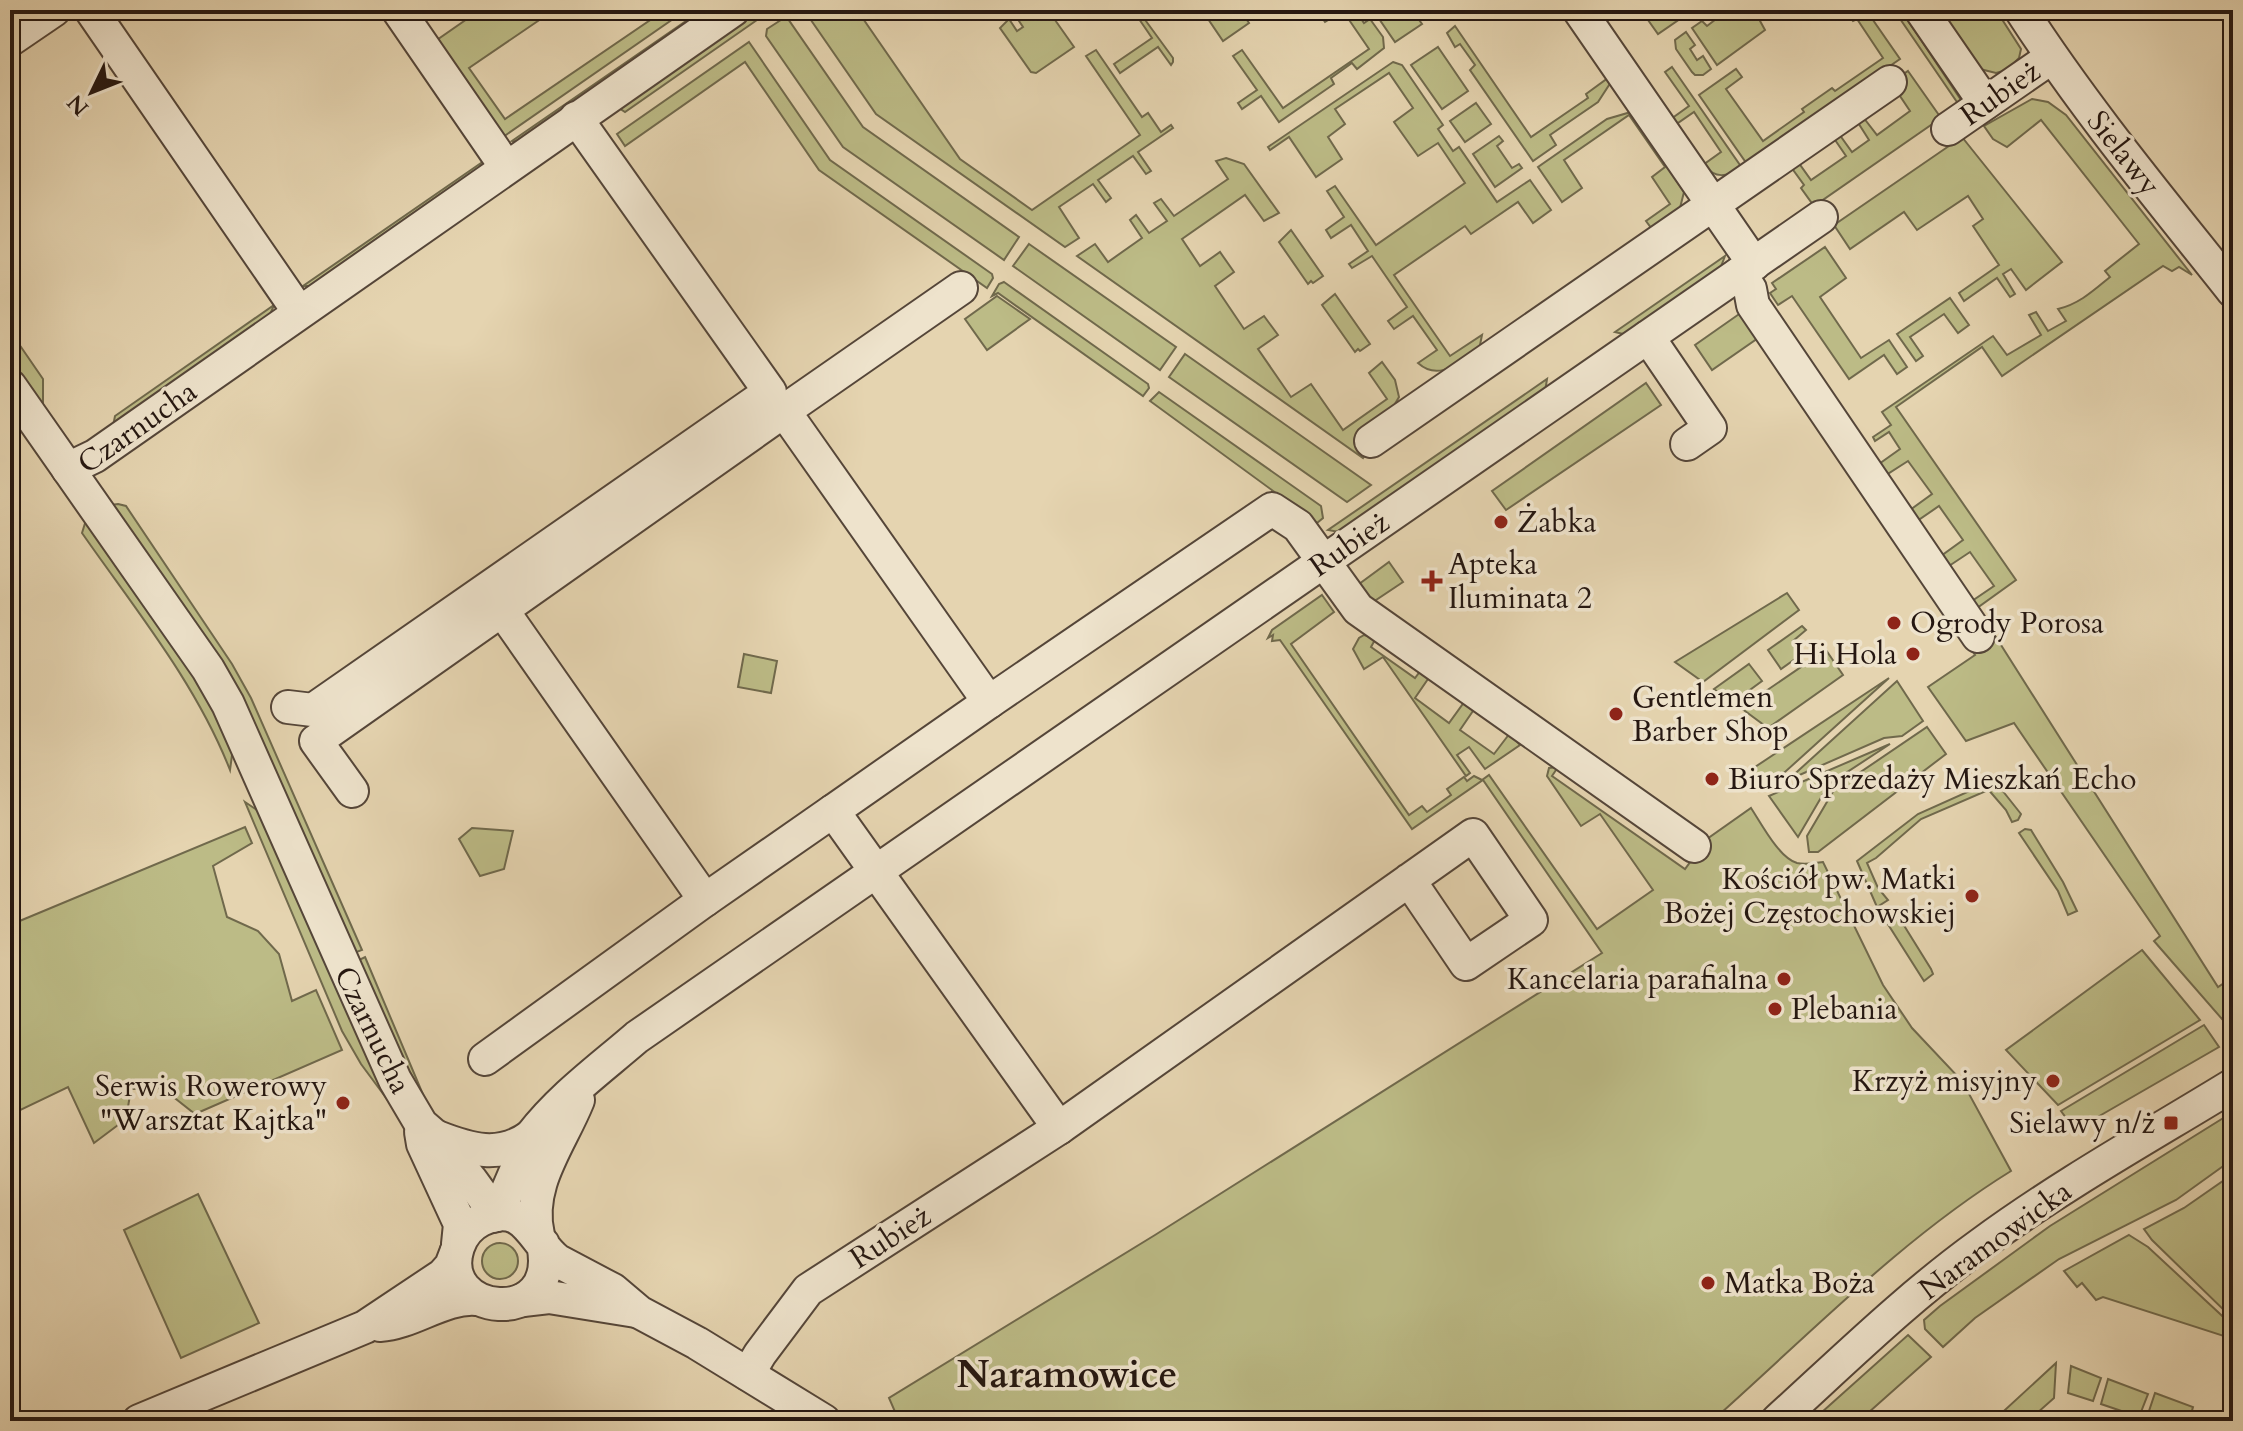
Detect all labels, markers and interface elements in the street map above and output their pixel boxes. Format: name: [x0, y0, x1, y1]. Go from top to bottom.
street label: Rubież: [1952, 51, 2049, 136]
north arrow: [52, 52, 132, 132]
text: N: [61, 88, 96, 122]
street label: Sielawy: [2077, 102, 2170, 204]
street label: Czarnucha: [69, 371, 205, 483]
street label: Rubież: [1301, 502, 1398, 587]
place label: Żabka: [1517, 502, 1597, 543]
marker: Żabka: [1492, 513, 1510, 531]
place label: Apteka Iluminata 2: [1448, 544, 1592, 619]
marker: Apteka Iluminata 2: [1423, 572, 1441, 590]
place label: Ogrody Porosa: [1910, 603, 2104, 644]
marker: Ogrody Porosa: [1885, 614, 1903, 632]
place label: Hi Hola: [1794, 634, 1897, 675]
marker: Hi Hola: [1904, 645, 1922, 663]
place label: Gentlemen Barber Shop: [1632, 677, 1789, 752]
marker: Gentlemen Barber Shop: [1607, 705, 1625, 723]
place label: Biuro Sprzedaży Mieszkań Echo: [1728, 759, 2137, 800]
marker: Biuro Sprzedaży Mieszkań Echo: [1703, 770, 1721, 788]
place label: Kościół pw. Matki Bożej Częstochowskiej: [1663, 859, 1956, 934]
marker: Kościół pw. Matki Bożej Częstochowskiej: [1963, 887, 1981, 905]
place label: Kancelaria parafialna: [1507, 959, 1768, 1000]
street label: Czarnucha: [324, 960, 421, 1101]
marker: Kancelaria parafialna: [1775, 970, 1793, 988]
place label: Plebania: [1791, 989, 1898, 1030]
marker: Plebania: [1766, 1000, 1784, 1018]
place label: Krzyż misyjny: [1852, 1061, 2037, 1102]
place label: Serwis Rowerowy "Warsztat Kajtka": [95, 1066, 327, 1141]
marker: Krzyż misyjny: [2044, 1072, 2062, 1090]
marker: Serwis Rowerowy "Warsztat Kajtka": [334, 1094, 352, 1112]
place label: Sielawy n/ż: [2009, 1103, 2156, 1144]
marker: Sielawy n/ż: [2162, 1114, 2180, 1132]
street label: Naramowicka: [1911, 1171, 2080, 1310]
street label: Rubież: [842, 1196, 939, 1279]
place label: Matka Boża: [1724, 1263, 1875, 1304]
marker: Matka Boża: [1699, 1274, 1717, 1292]
district label: Naramowice: [957, 1349, 1177, 1401]

